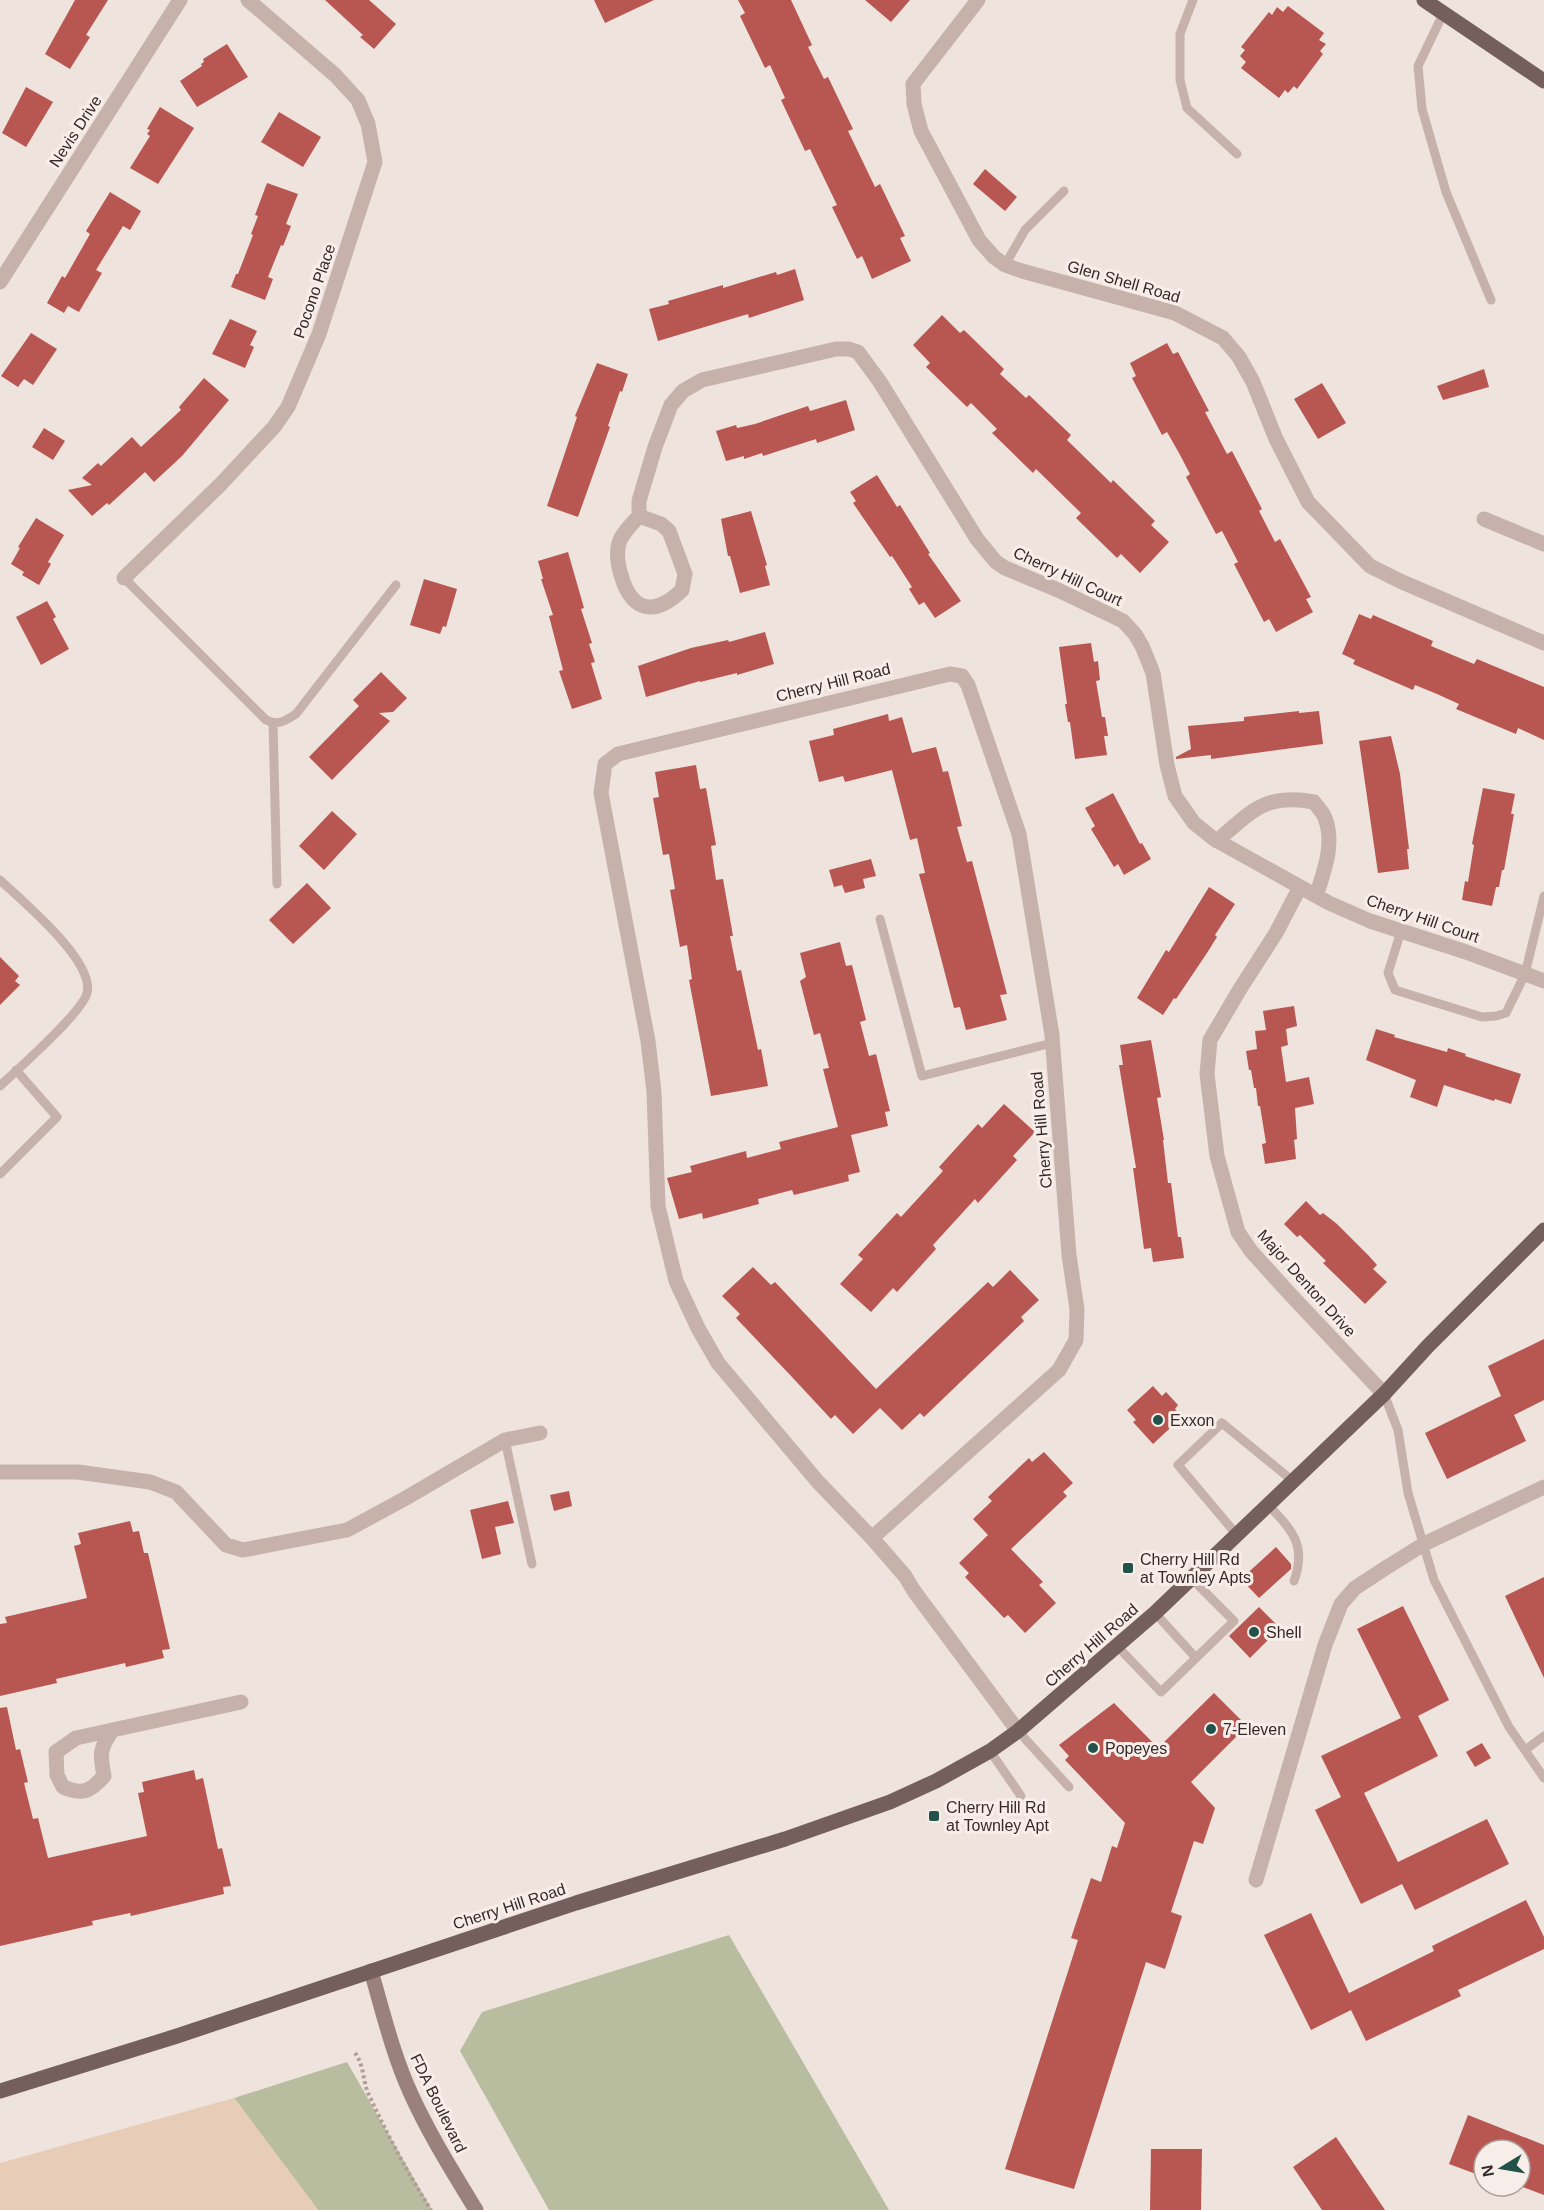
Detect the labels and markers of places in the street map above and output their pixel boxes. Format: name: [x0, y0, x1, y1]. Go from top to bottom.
place label: Exxon: [1170, 1412, 1214, 1429]
marker: Exxon: [1151, 1413, 1165, 1427]
place label: Cherry Hill Rd at Townley Apts: [1140, 1551, 1251, 1586]
marker: Cherry Hill Rd at Townley Apts: [1121, 1561, 1135, 1575]
place label: Shell: [1266, 1624, 1302, 1641]
marker: Shell: [1247, 1625, 1261, 1639]
place label: 7-Eleven: [1223, 1721, 1286, 1738]
marker: 7-Eleven: [1204, 1722, 1218, 1736]
place label: Popeyes: [1105, 1740, 1167, 1757]
marker: Popeyes: [1086, 1741, 1100, 1755]
place label: Cherry Hill Rd at Townley Apt: [946, 1799, 1049, 1834]
marker: Cherry Hill Rd at Townley Apt: [927, 1809, 941, 1823]

